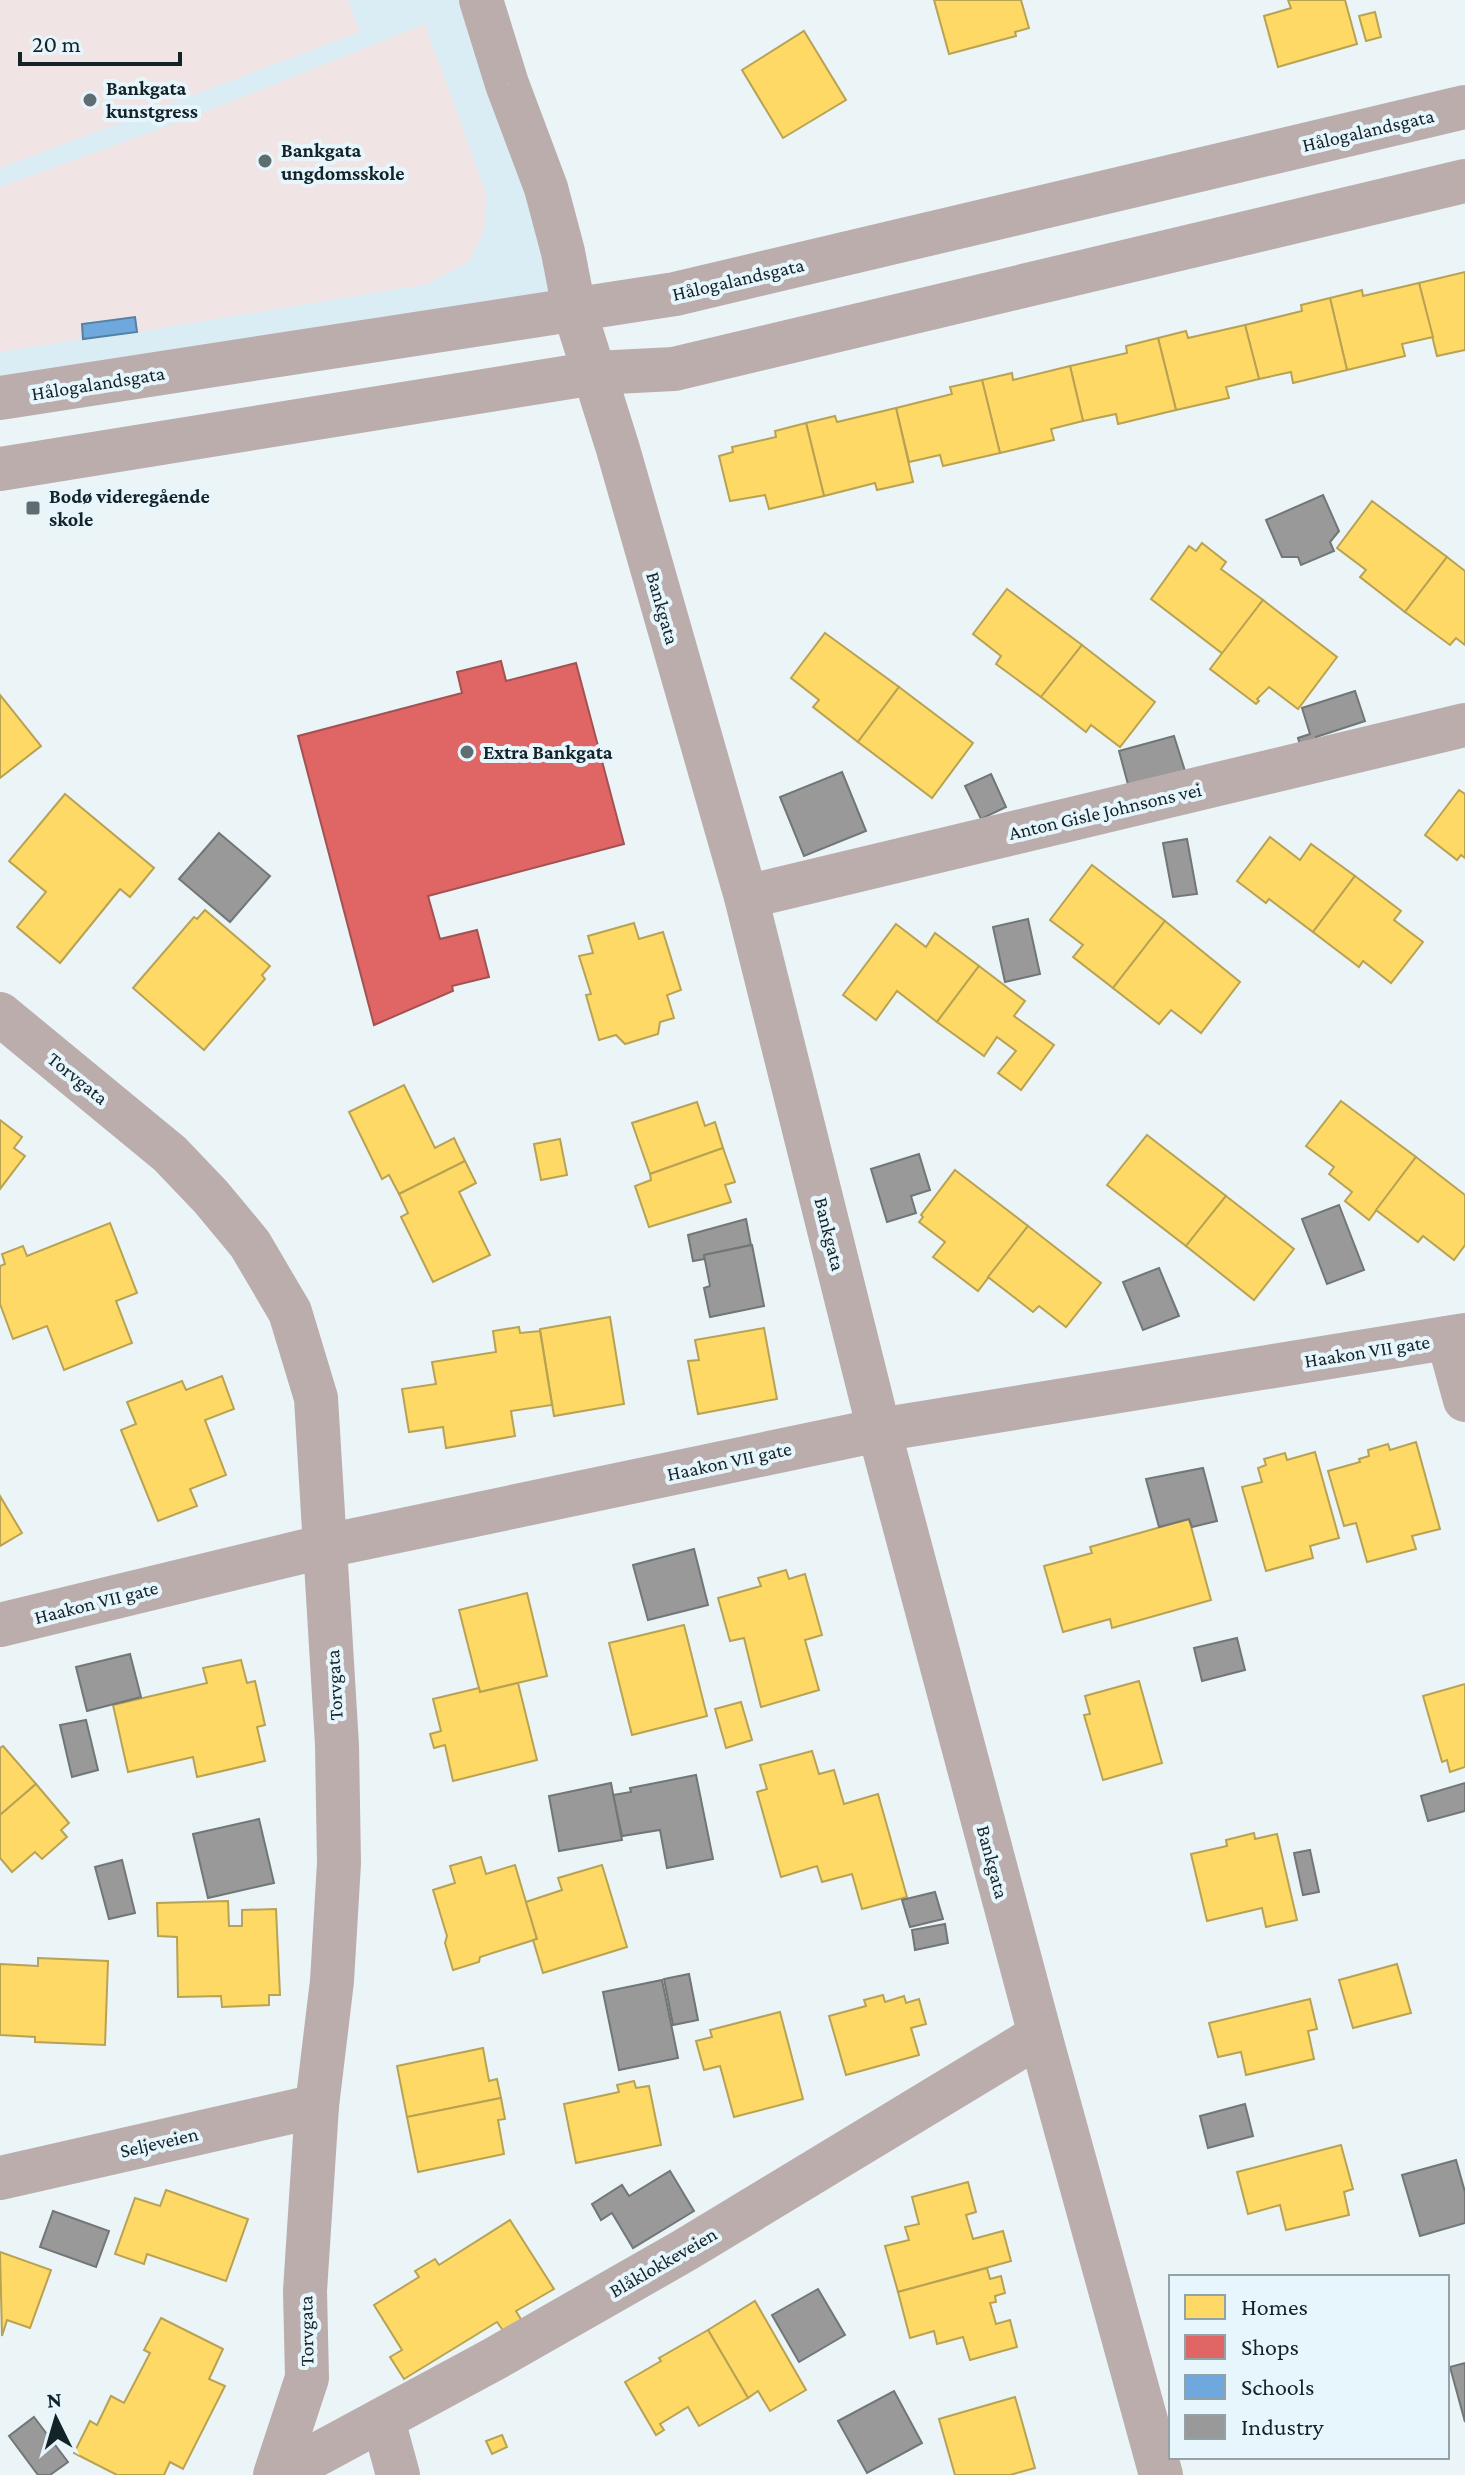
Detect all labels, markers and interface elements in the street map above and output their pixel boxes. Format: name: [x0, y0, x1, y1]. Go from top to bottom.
scale bar: [20, 16, 180, 66]
text: 20 m: [32, 30, 81, 57]
place label: Bankgata kunstgress: [106, 77, 198, 122]
marker: Bankgata kunstgress: [81, 91, 99, 109]
street label: Hålogalandsgata: [1300, 104, 1436, 157]
place label: Bankgata ungdomsskole: [281, 139, 405, 184]
marker: Bankgata ungdomsskole: [256, 152, 274, 170]
street label: Hålogalandsgata: [670, 253, 806, 306]
street label: Hålogalandsgata: [30, 362, 166, 405]
place label: Bodø videregående skole: [49, 485, 210, 530]
marker: Bodø videregående skole: [24, 499, 42, 517]
street label: Bankgata: [641, 569, 684, 647]
place label: Extra Bankgata: [483, 741, 613, 763]
marker: Extra Bankgata: [458, 743, 476, 761]
street label: Anton Gisle Johnsons vei: [1007, 778, 1204, 845]
street label: Torvgata: [43, 1047, 112, 1110]
street label: Bankgata: [809, 1195, 850, 1273]
street label: Haakon VII gate: [1303, 1330, 1432, 1373]
street label: Haakon VII gate: [665, 1437, 794, 1486]
street label: Haakon VII gate: [32, 1576, 161, 1629]
street label: Torvgata: [321, 1649, 348, 1721]
street label: Bankgata: [972, 1823, 1013, 1901]
street label: Seljeveien: [118, 2122, 201, 2163]
street label: Blåklokkeveien: [605, 2222, 721, 2302]
legend: [1169, 2275, 1449, 2459]
text: Homes: [1241, 2293, 1308, 2320]
street label: Torvgata: [294, 2295, 319, 2367]
text: Shops: [1241, 2333, 1299, 2360]
text: Schools: [1241, 2373, 1315, 2400]
north arrow: [16, 2379, 96, 2459]
text: N: [46, 2386, 63, 2413]
text: Industry: [1241, 2413, 1324, 2440]

